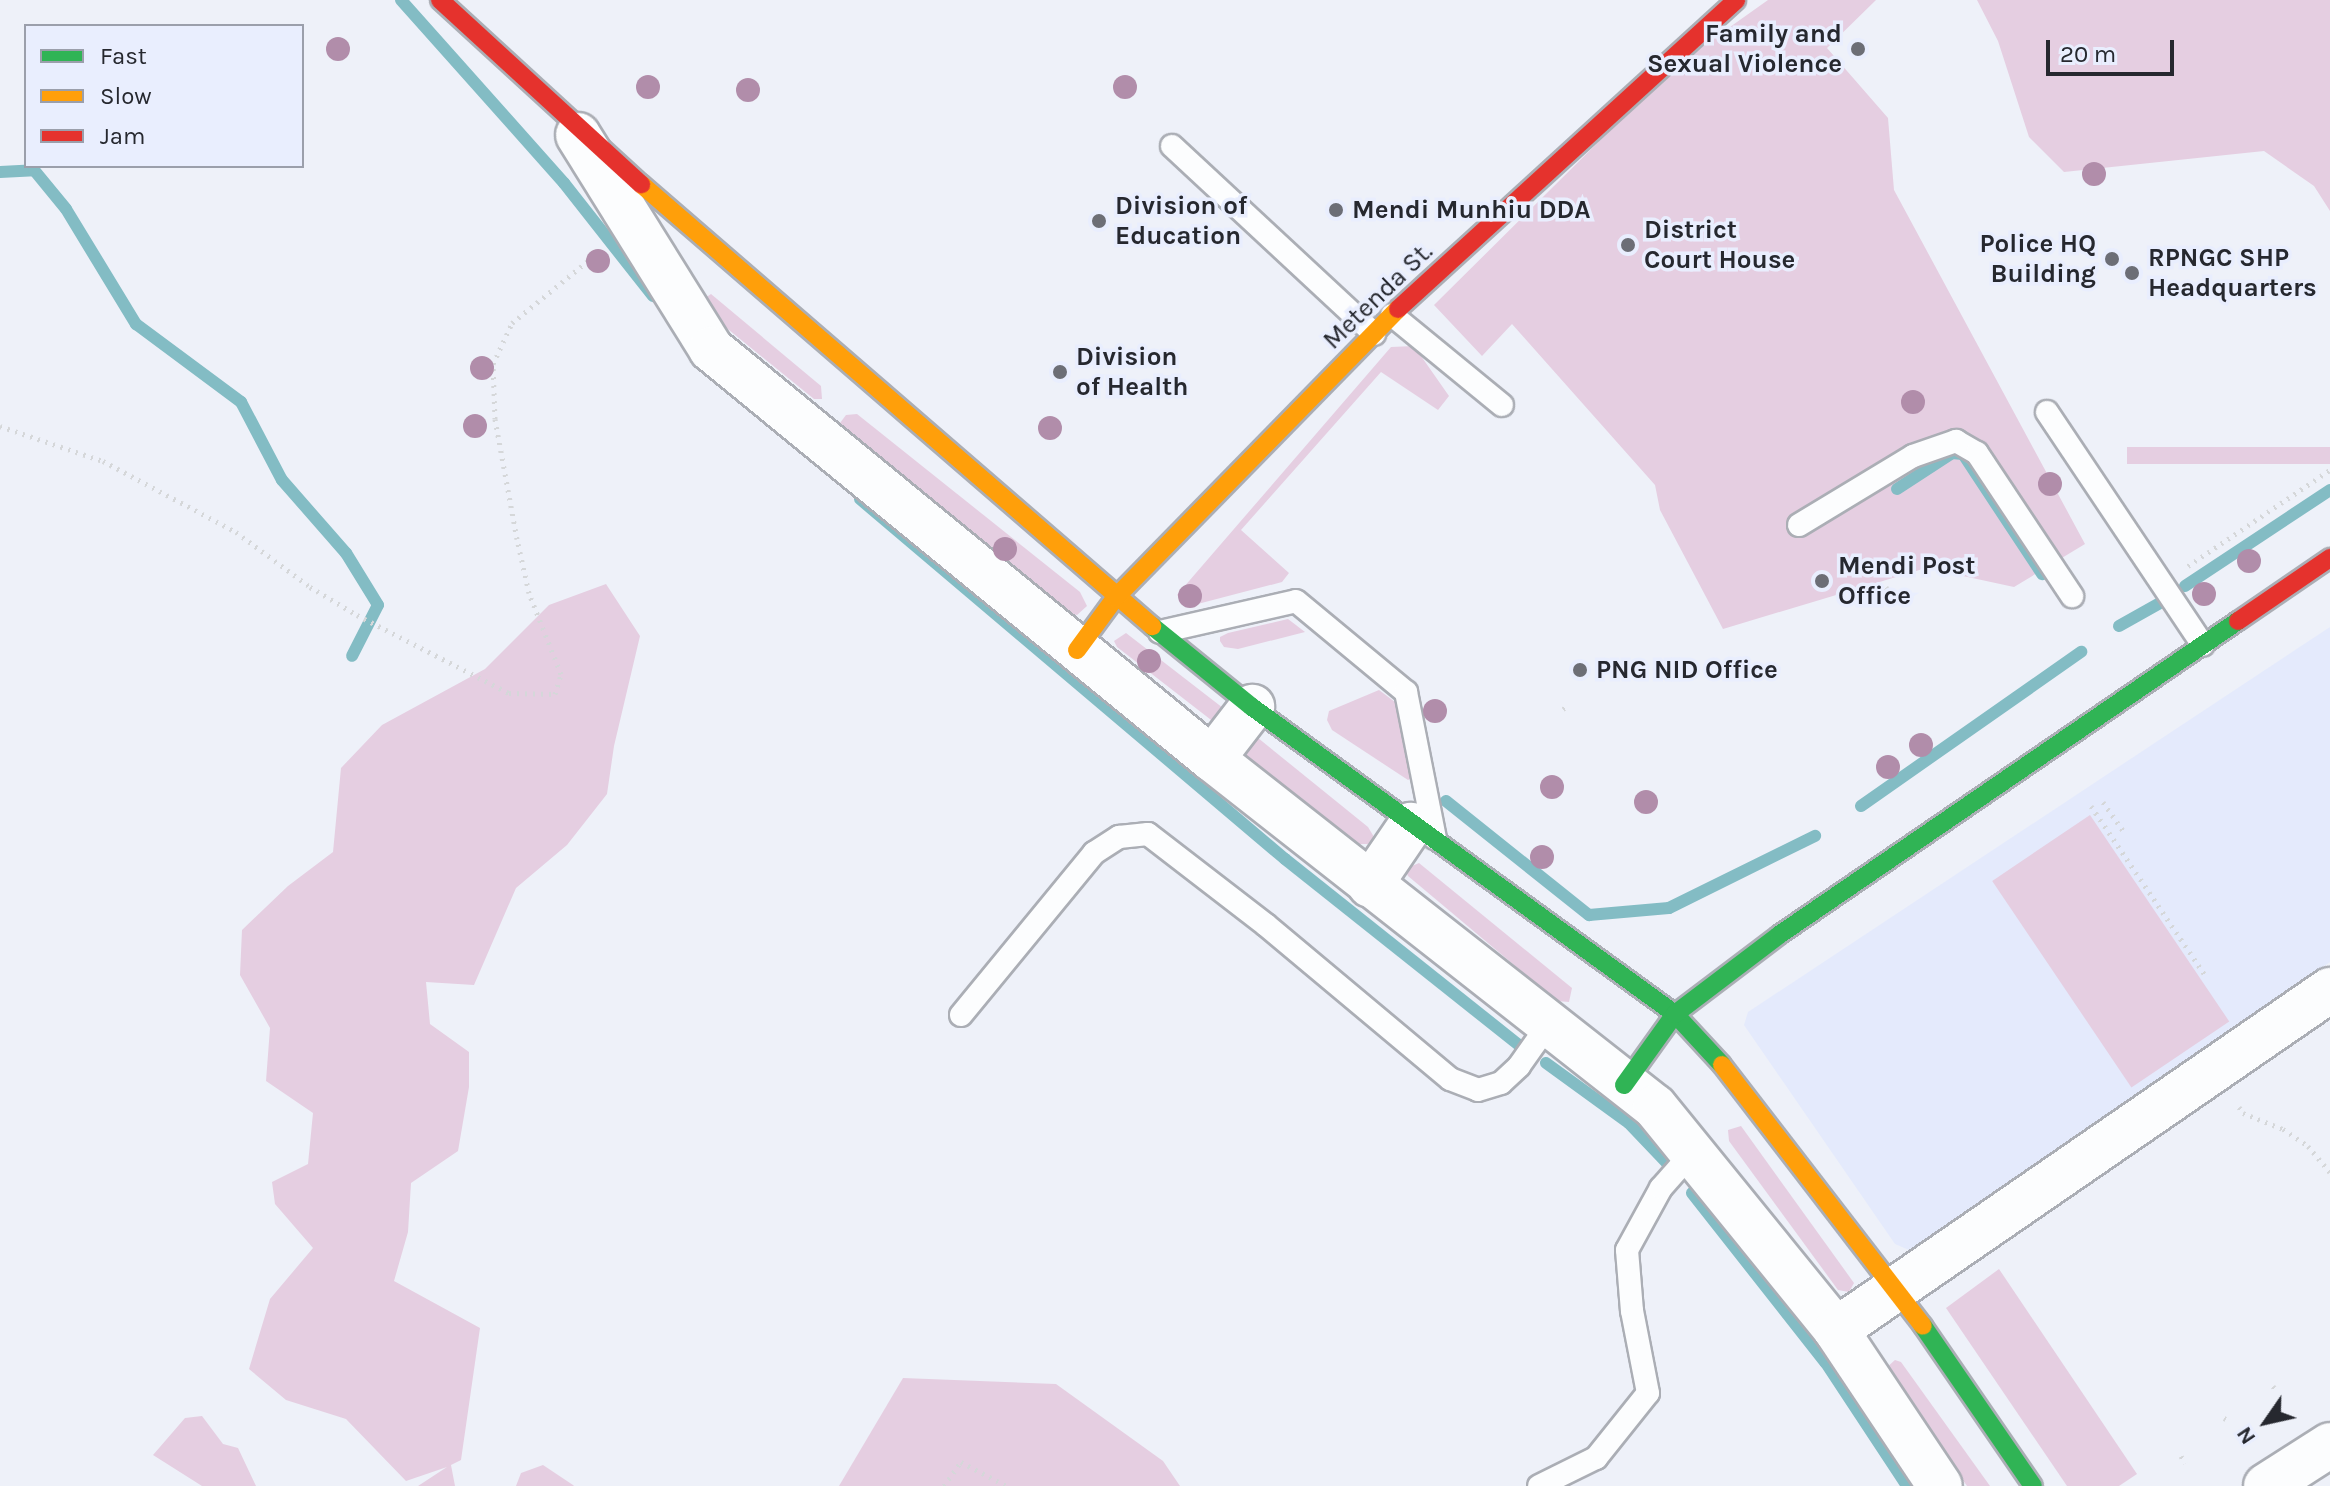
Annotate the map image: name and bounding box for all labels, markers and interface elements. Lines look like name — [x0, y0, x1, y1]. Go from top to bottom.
place label: Family and Sexual Violence — [1647, 18, 1842, 80]
legend — [24, 24, 304, 168]
scale bar — [2050, 24, 2178, 74]
marker: Family and Sexual Violence — [1849, 40, 1867, 58]
text: 20 m — [2060, 40, 2116, 68]
text: Fast — [100, 42, 147, 70]
text: Slow — [100, 82, 152, 110]
text: Jam — [100, 122, 145, 150]
place label: Division of Education — [1115, 190, 1247, 252]
place label: Mendi Munhiu DDA — [1352, 194, 1591, 226]
marker: Mendi Munhiu DDA — [1327, 201, 1345, 219]
marker: Division of Education — [1090, 212, 1108, 230]
place label: District Court House — [1644, 214, 1795, 276]
place label: Police HQ Building — [1979, 228, 2096, 290]
street label: Metenda St. — [1317, 236, 1439, 356]
marker: District Court House — [1619, 236, 1637, 254]
place label: RPNGC SHP Headquarters — [2148, 242, 2317, 304]
marker: Police HQ Building — [2103, 250, 2121, 268]
marker: RPNGC SHP Headquarters — [2123, 264, 2141, 282]
place label: Division of Health — [1076, 341, 1189, 402]
marker: Division of Health — [1051, 363, 1069, 381]
place label: Mendi Post Office — [1838, 550, 1976, 612]
marker: Mendi Post Office — [1813, 572, 1831, 590]
place label: PNG NID Office — [1596, 654, 1778, 686]
marker: PNG NID Office — [1571, 661, 1589, 679]
north arrow — [2226, 1382, 2306, 1462]
text: N — [2231, 1422, 2261, 1449]

